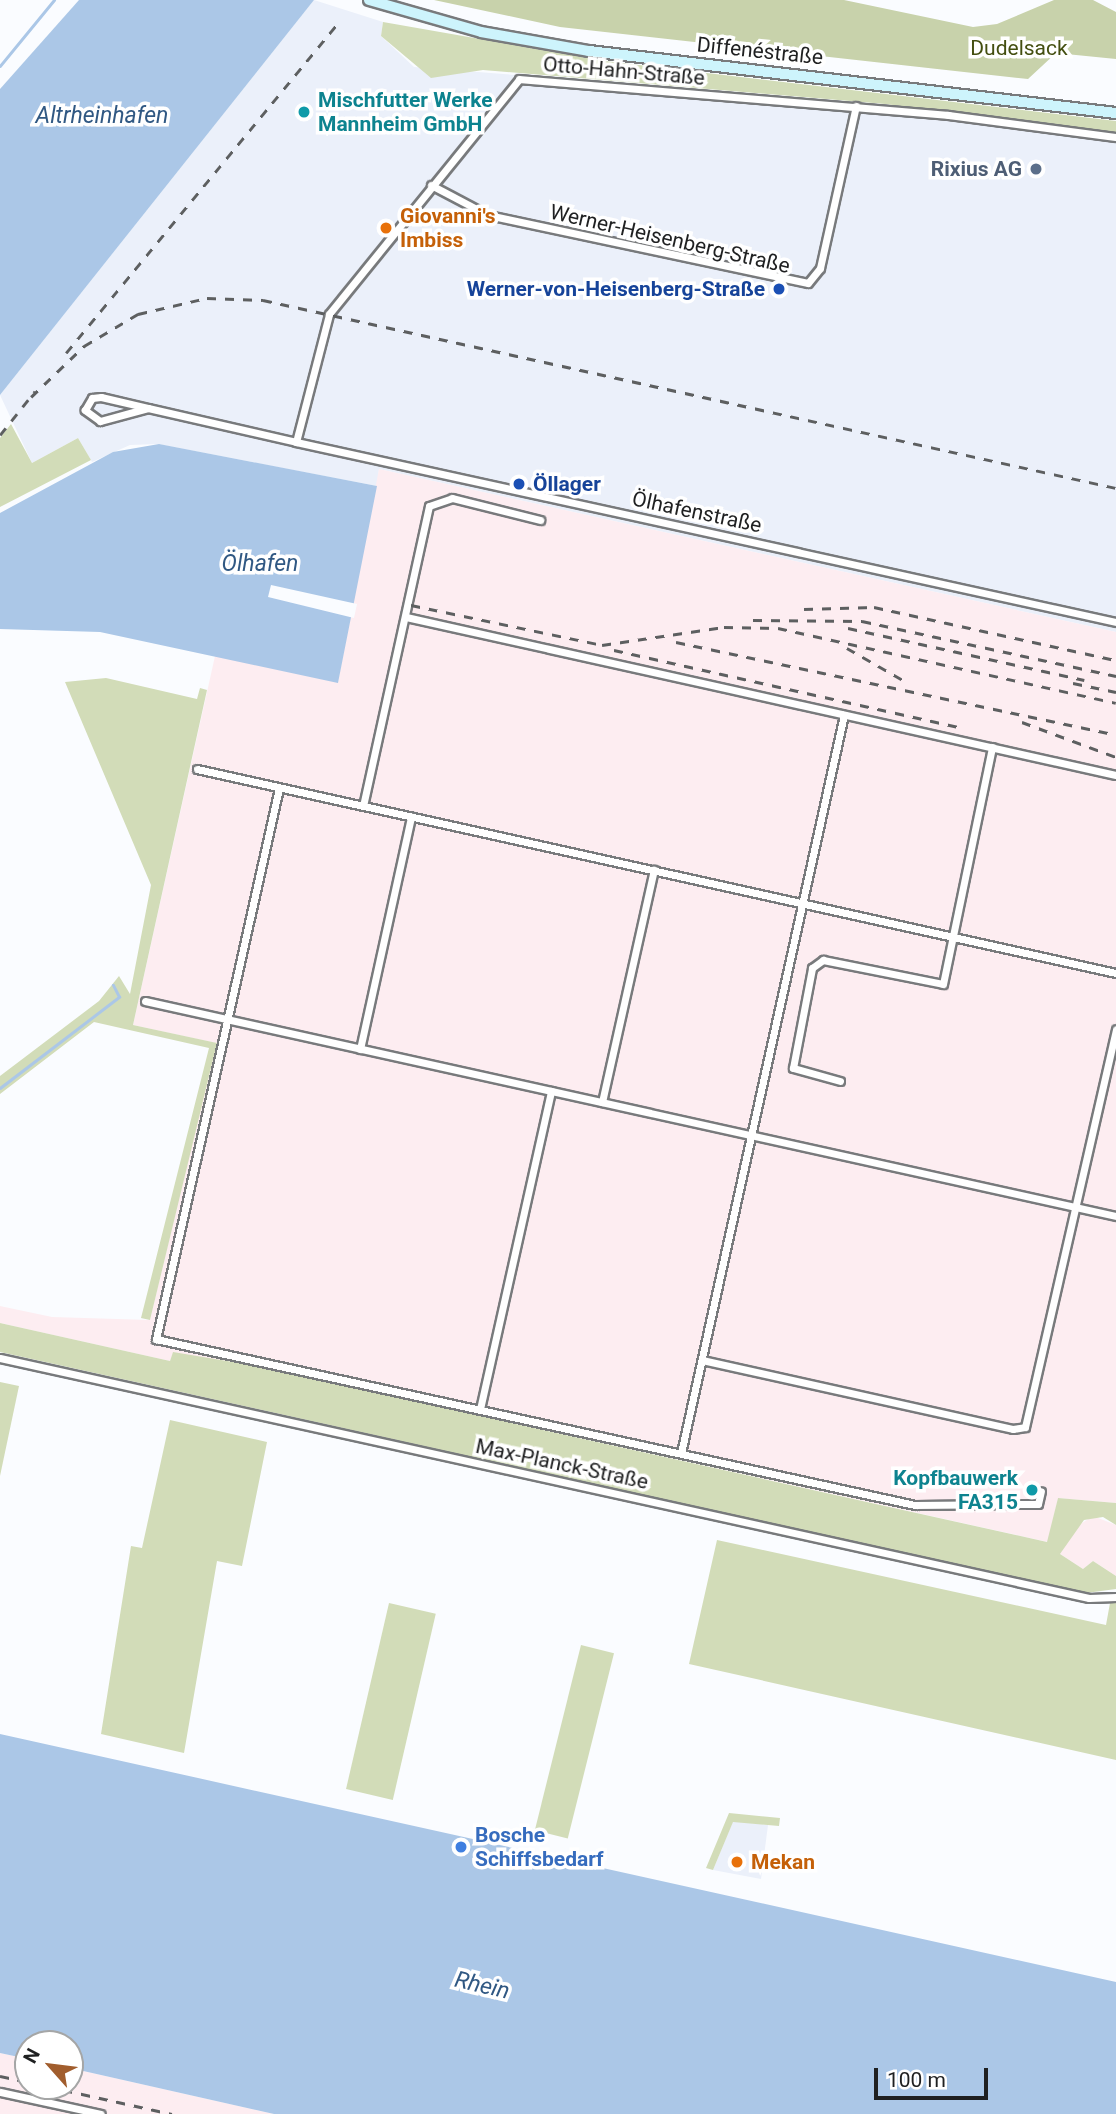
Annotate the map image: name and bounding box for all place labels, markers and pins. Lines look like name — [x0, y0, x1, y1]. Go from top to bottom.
place label: Mischfutter Werke Mannheim GmbH — [318, 87, 493, 137]
marker: Mischfutter Werke Mannheim GmbH — [296, 104, 312, 120]
place label: Rixius AG — [931, 156, 1022, 182]
marker: Rixius AG — [1028, 161, 1044, 177]
place label: Giovanni's Imbiss — [400, 203, 496, 253]
marker: Giovanni's Imbiss — [378, 220, 394, 236]
place label: Werner-von-Heisenberg-Straße — [467, 276, 765, 302]
marker: Werner-von-Heisenberg-Straße — [771, 281, 787, 297]
place label: Öllager — [533, 471, 601, 497]
marker: Öllager — [511, 476, 527, 492]
place label: Kopfbauwerk FA315 — [893, 1465, 1018, 1515]
marker: Kopfbauwerk FA315 — [1024, 1482, 1040, 1498]
place label: Bosche Schiffsbedarf — [475, 1822, 604, 1872]
marker: Bosche Schiffsbedarf — [453, 1839, 469, 1855]
place label: Mekan — [751, 1849, 815, 1875]
marker: Mekan — [729, 1854, 745, 1870]

